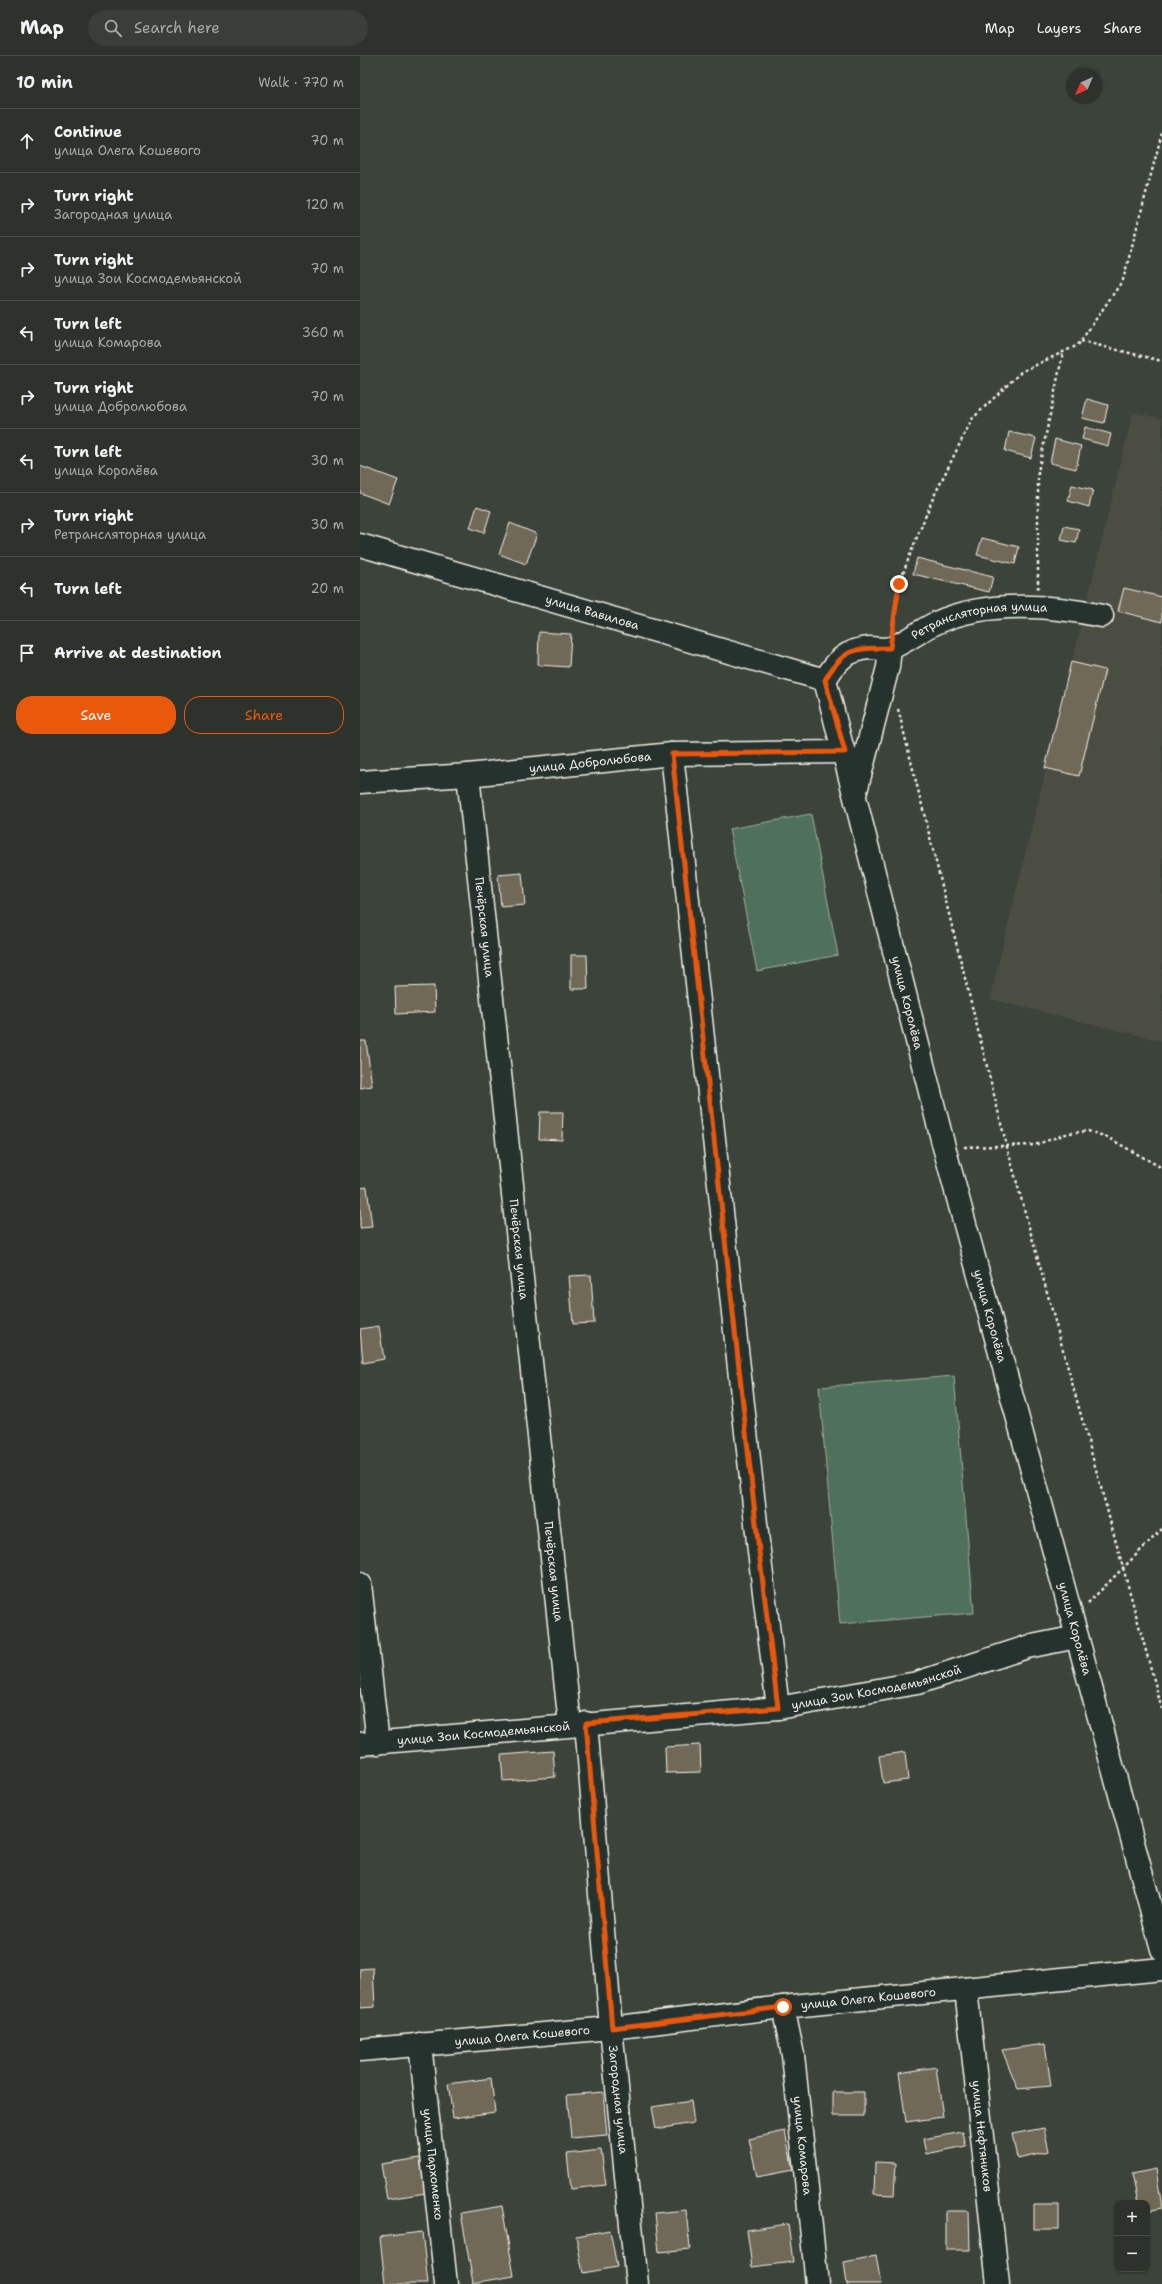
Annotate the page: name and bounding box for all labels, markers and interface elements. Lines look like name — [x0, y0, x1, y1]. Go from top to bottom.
search box — [88, 10, 368, 46]
text: Map — [20, 15, 64, 40]
icon: search — [102, 17, 124, 39]
text: Search here — [134, 18, 220, 38]
text: Map — [985, 19, 1015, 37]
text: Layers — [1037, 19, 1081, 37]
text: Share — [1103, 19, 1142, 37]
north arrow — [1066, 68, 1102, 104]
text: 10 min — [16, 71, 73, 93]
text: Walk · 770 m — [258, 74, 344, 91]
text: Continue — [54, 122, 122, 142]
icon: ahead — [16, 130, 38, 152]
text: 70 m — [310, 132, 344, 149]
text: улица Олега Кошевого — [54, 142, 201, 159]
text: Turn right — [54, 186, 134, 206]
icon: right — [16, 194, 38, 216]
text: 120 m — [306, 196, 344, 213]
text: Загородная улица — [54, 206, 172, 223]
text: Turn right — [54, 250, 134, 270]
icon: right — [16, 258, 38, 280]
text: 70 m — [310, 260, 344, 277]
text: улица Зои Космодемьянской — [54, 270, 242, 287]
text: Turn left — [54, 314, 122, 334]
icon: left — [16, 322, 38, 344]
text: 360 m — [302, 324, 344, 341]
text: улица Комарова — [54, 334, 162, 351]
text: Turn right — [54, 378, 134, 398]
icon: right — [16, 386, 38, 408]
text: 70 m — [310, 388, 344, 405]
text: улица Добролюбова — [54, 398, 187, 415]
text: Turn left — [54, 442, 122, 462]
icon: left — [16, 450, 38, 472]
text: 30 m — [310, 452, 344, 469]
text: улица Королёва — [54, 462, 158, 479]
text: Turn right — [54, 506, 134, 526]
icon: right — [16, 514, 38, 536]
text: 30 m — [310, 516, 344, 533]
text: Ретрансляторная улица — [54, 526, 206, 543]
route end — [890, 575, 908, 593]
icon: left — [16, 578, 38, 600]
text: Turn left — [54, 579, 122, 599]
text: 20 m — [311, 580, 344, 597]
street label: улица Вавилова — [544, 591, 642, 634]
street label: Ретрансляторная улица — [908, 599, 1048, 643]
icon: arrive — [16, 642, 38, 664]
text: Arrive at destination — [54, 643, 222, 663]
button: Save — [16, 696, 176, 734]
button: Share — [184, 696, 344, 734]
street label: улица Добролюбова — [528, 748, 653, 777]
street label: Печёрская улица — [471, 876, 498, 979]
street label: улица Королёва — [888, 954, 927, 1052]
street label: Печёрская улица — [506, 1198, 532, 1301]
street label: улица Королёва — [970, 1268, 1010, 1365]
street label: Печёрская улица — [540, 1520, 567, 1623]
street label: улица Королёва — [1055, 1580, 1095, 1678]
street label: улица Зои Космодемьянской — [790, 1661, 963, 1713]
street label: улица Зои Космодемьянской — [396, 1718, 571, 1749]
street label: улица Олега Кошевого — [800, 1984, 937, 2013]
route start — [774, 1998, 792, 2016]
street label: улица Олега Кошевого — [454, 2022, 591, 2050]
street label: Загородная улица — [605, 2044, 632, 2155]
street label: улица Нефтяников — [968, 2080, 996, 2193]
street label: улица Комарова — [789, 2095, 816, 2196]
street label: улица Пархоменко — [419, 2108, 447, 2221]
map controls — [1114, 2200, 1150, 2272]
button: + — [1114, 2200, 1150, 2236]
button: − — [1114, 2236, 1150, 2272]

